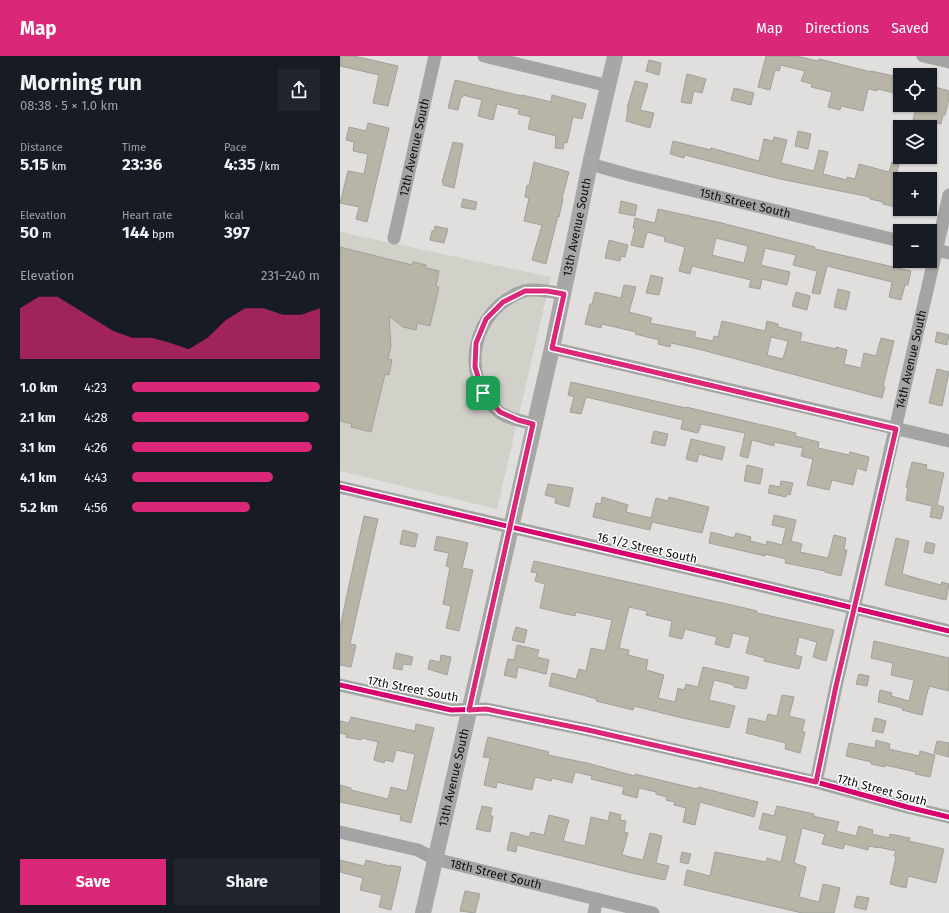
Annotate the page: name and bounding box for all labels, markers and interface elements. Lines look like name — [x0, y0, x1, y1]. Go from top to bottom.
text: Map — [20, 17, 57, 40]
text: Map — [756, 20, 783, 37]
text: Directions — [805, 20, 869, 37]
text: Saved — [891, 20, 929, 37]
map controls — [893, 68, 937, 268]
button: locate — [893, 68, 937, 112]
text: Morning run — [20, 69, 142, 96]
button: share — [278, 69, 320, 111]
street label: 12th Avenue South — [397, 97, 432, 198]
text: 08:38 · 5 × 1.0 km — [20, 98, 118, 113]
button: layers — [893, 120, 937, 164]
text: Distance — [20, 141, 63, 154]
text: Time — [122, 141, 146, 154]
text: Pace — [224, 141, 247, 154]
text: 5.15 — [20, 154, 49, 175]
text: 23:36 — [122, 154, 162, 175]
text: 4:35 — [224, 154, 256, 175]
text: km — [49, 160, 66, 173]
text: /km — [256, 160, 280, 173]
button: + — [893, 172, 937, 216]
street label: 13th Avenue South — [560, 176, 594, 278]
street label: 15th Street South — [698, 185, 792, 221]
text: Elevation — [20, 209, 66, 222]
text: Heart rate — [122, 209, 172, 222]
text: kcal — [224, 209, 244, 222]
text: 50 — [20, 222, 39, 243]
text: 144 — [122, 222, 149, 243]
text: 397 — [224, 222, 250, 243]
button: − — [893, 224, 937, 268]
text: m — [39, 228, 51, 241]
text: bpm — [149, 228, 175, 241]
text: Elevation — [20, 268, 74, 283]
text: 231–240 m — [261, 268, 320, 283]
street label: 14th Avenue South — [893, 309, 929, 410]
pin — [466, 376, 500, 410]
text: 1.0 km — [20, 380, 58, 395]
text: 4:23 — [84, 380, 107, 395]
icon: arrive — [472, 382, 494, 404]
text: 2.1 km — [20, 410, 56, 425]
text: 4:28 — [84, 410, 108, 425]
text: 3.1 km — [20, 440, 56, 455]
text: 4:26 — [84, 440, 107, 455]
text: 4.1 km — [20, 470, 56, 485]
text: 4:43 — [84, 470, 107, 485]
text: 5.2 km — [20, 500, 58, 515]
text: 4:56 — [84, 500, 108, 515]
street label: 16 1/2 Street South — [595, 530, 699, 566]
street label: 17th Street South — [366, 673, 460, 705]
street label: 13th Avenue South — [436, 727, 472, 828]
street label: 17th Street South — [835, 771, 929, 809]
street label: 18th Street South — [449, 856, 543, 892]
button: Save — [20, 859, 166, 905]
button: Share — [174, 859, 320, 905]

